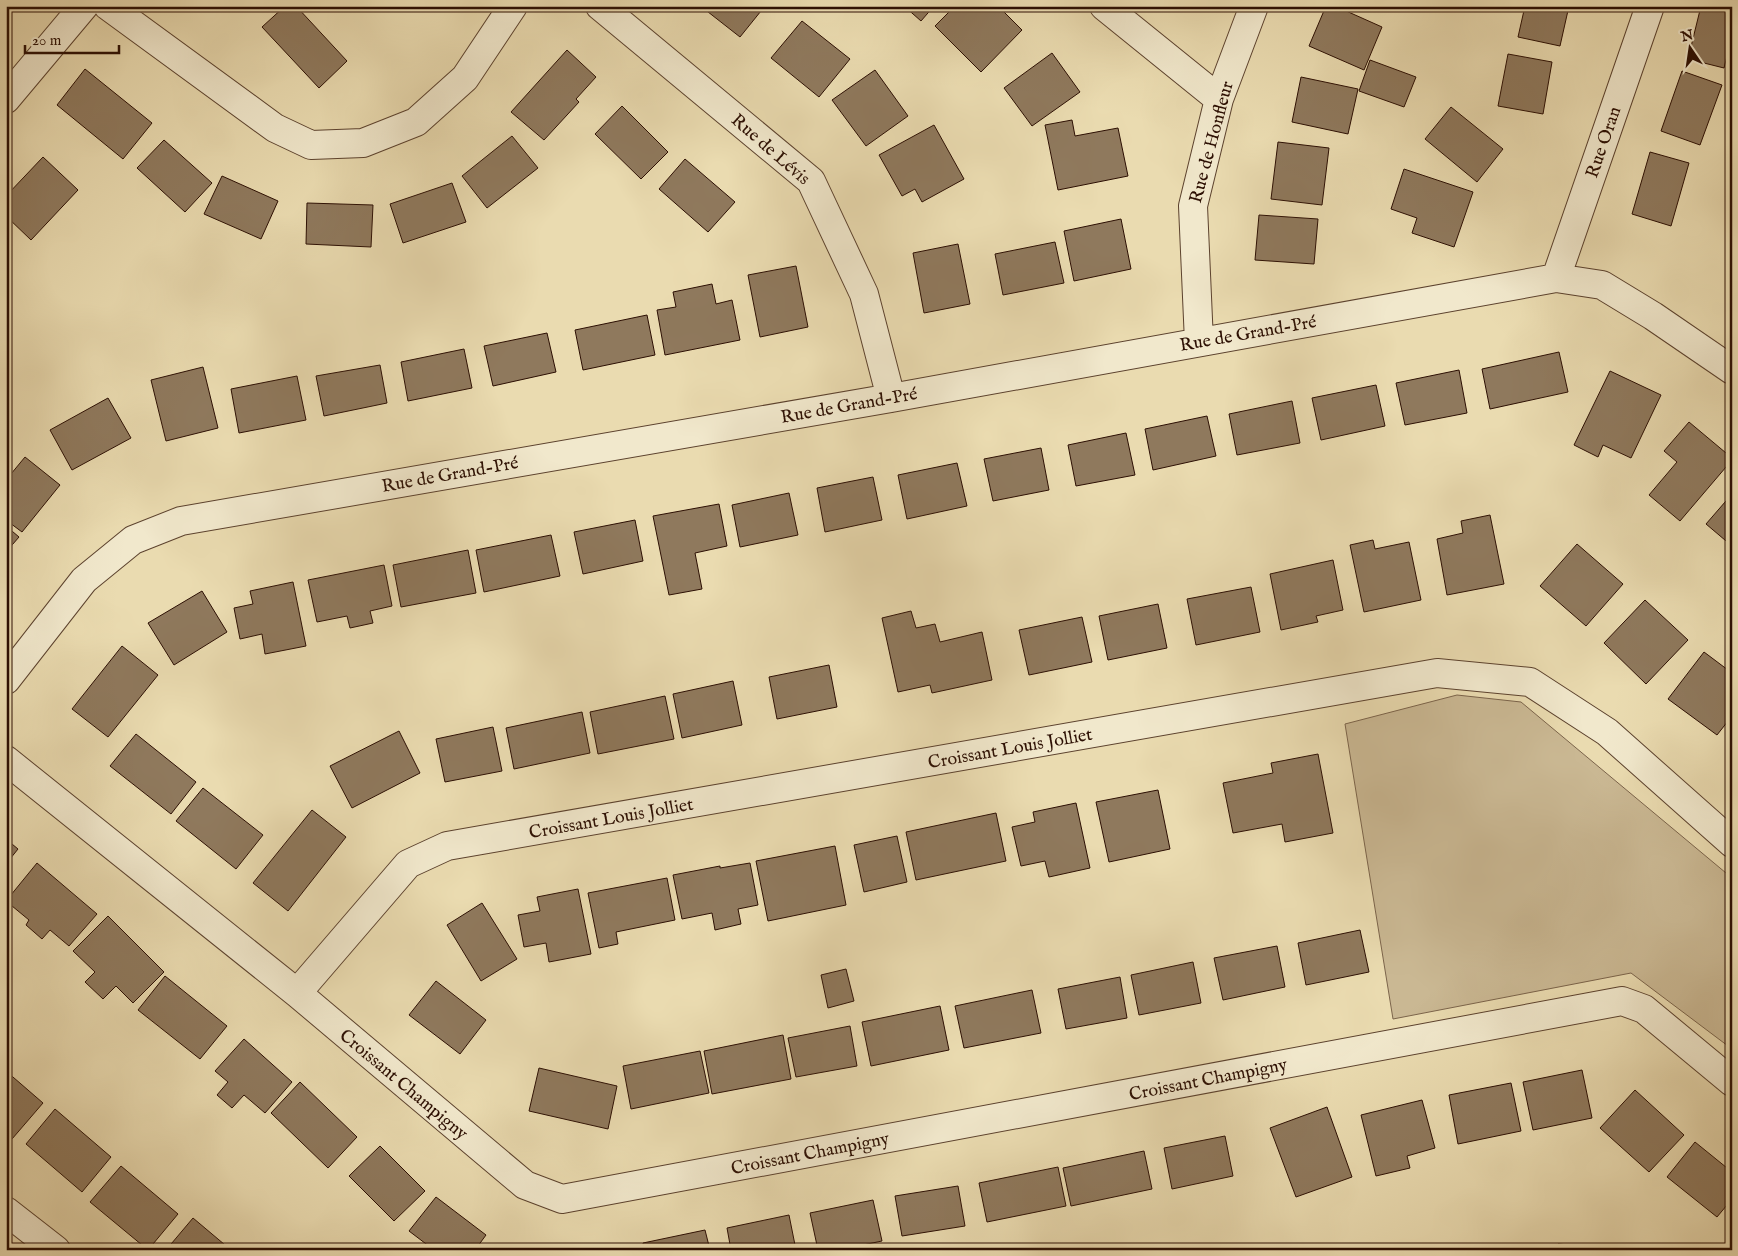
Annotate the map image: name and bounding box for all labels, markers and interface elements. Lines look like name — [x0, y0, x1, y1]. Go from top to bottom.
scale bar — [25, 22, 119, 54]
north arrow — [1666, 22, 1716, 72]
text: N — [1678, 26, 1695, 47]
text: 20 m — [32, 31, 62, 50]
street label: Rue de Honfleur — [1185, 79, 1240, 206]
street label: Rue Oran — [1581, 103, 1627, 181]
street label: Rue de Lévis — [726, 110, 814, 191]
street label: Rue de Grand-Pré — [1178, 311, 1318, 358]
street label: Rue de Grand-Pré — [779, 383, 919, 430]
street label: Rue de Grand-Pré — [380, 452, 520, 499]
street label: Croissant Louis Jolliet — [926, 724, 1094, 775]
street label: Croissant Louis Jolliet — [527, 794, 695, 845]
street label: Croissant Champigny — [334, 1025, 472, 1146]
street label: Croissant Champigny — [1127, 1054, 1289, 1107]
street label: Croissant Champigny — [729, 1128, 891, 1181]

